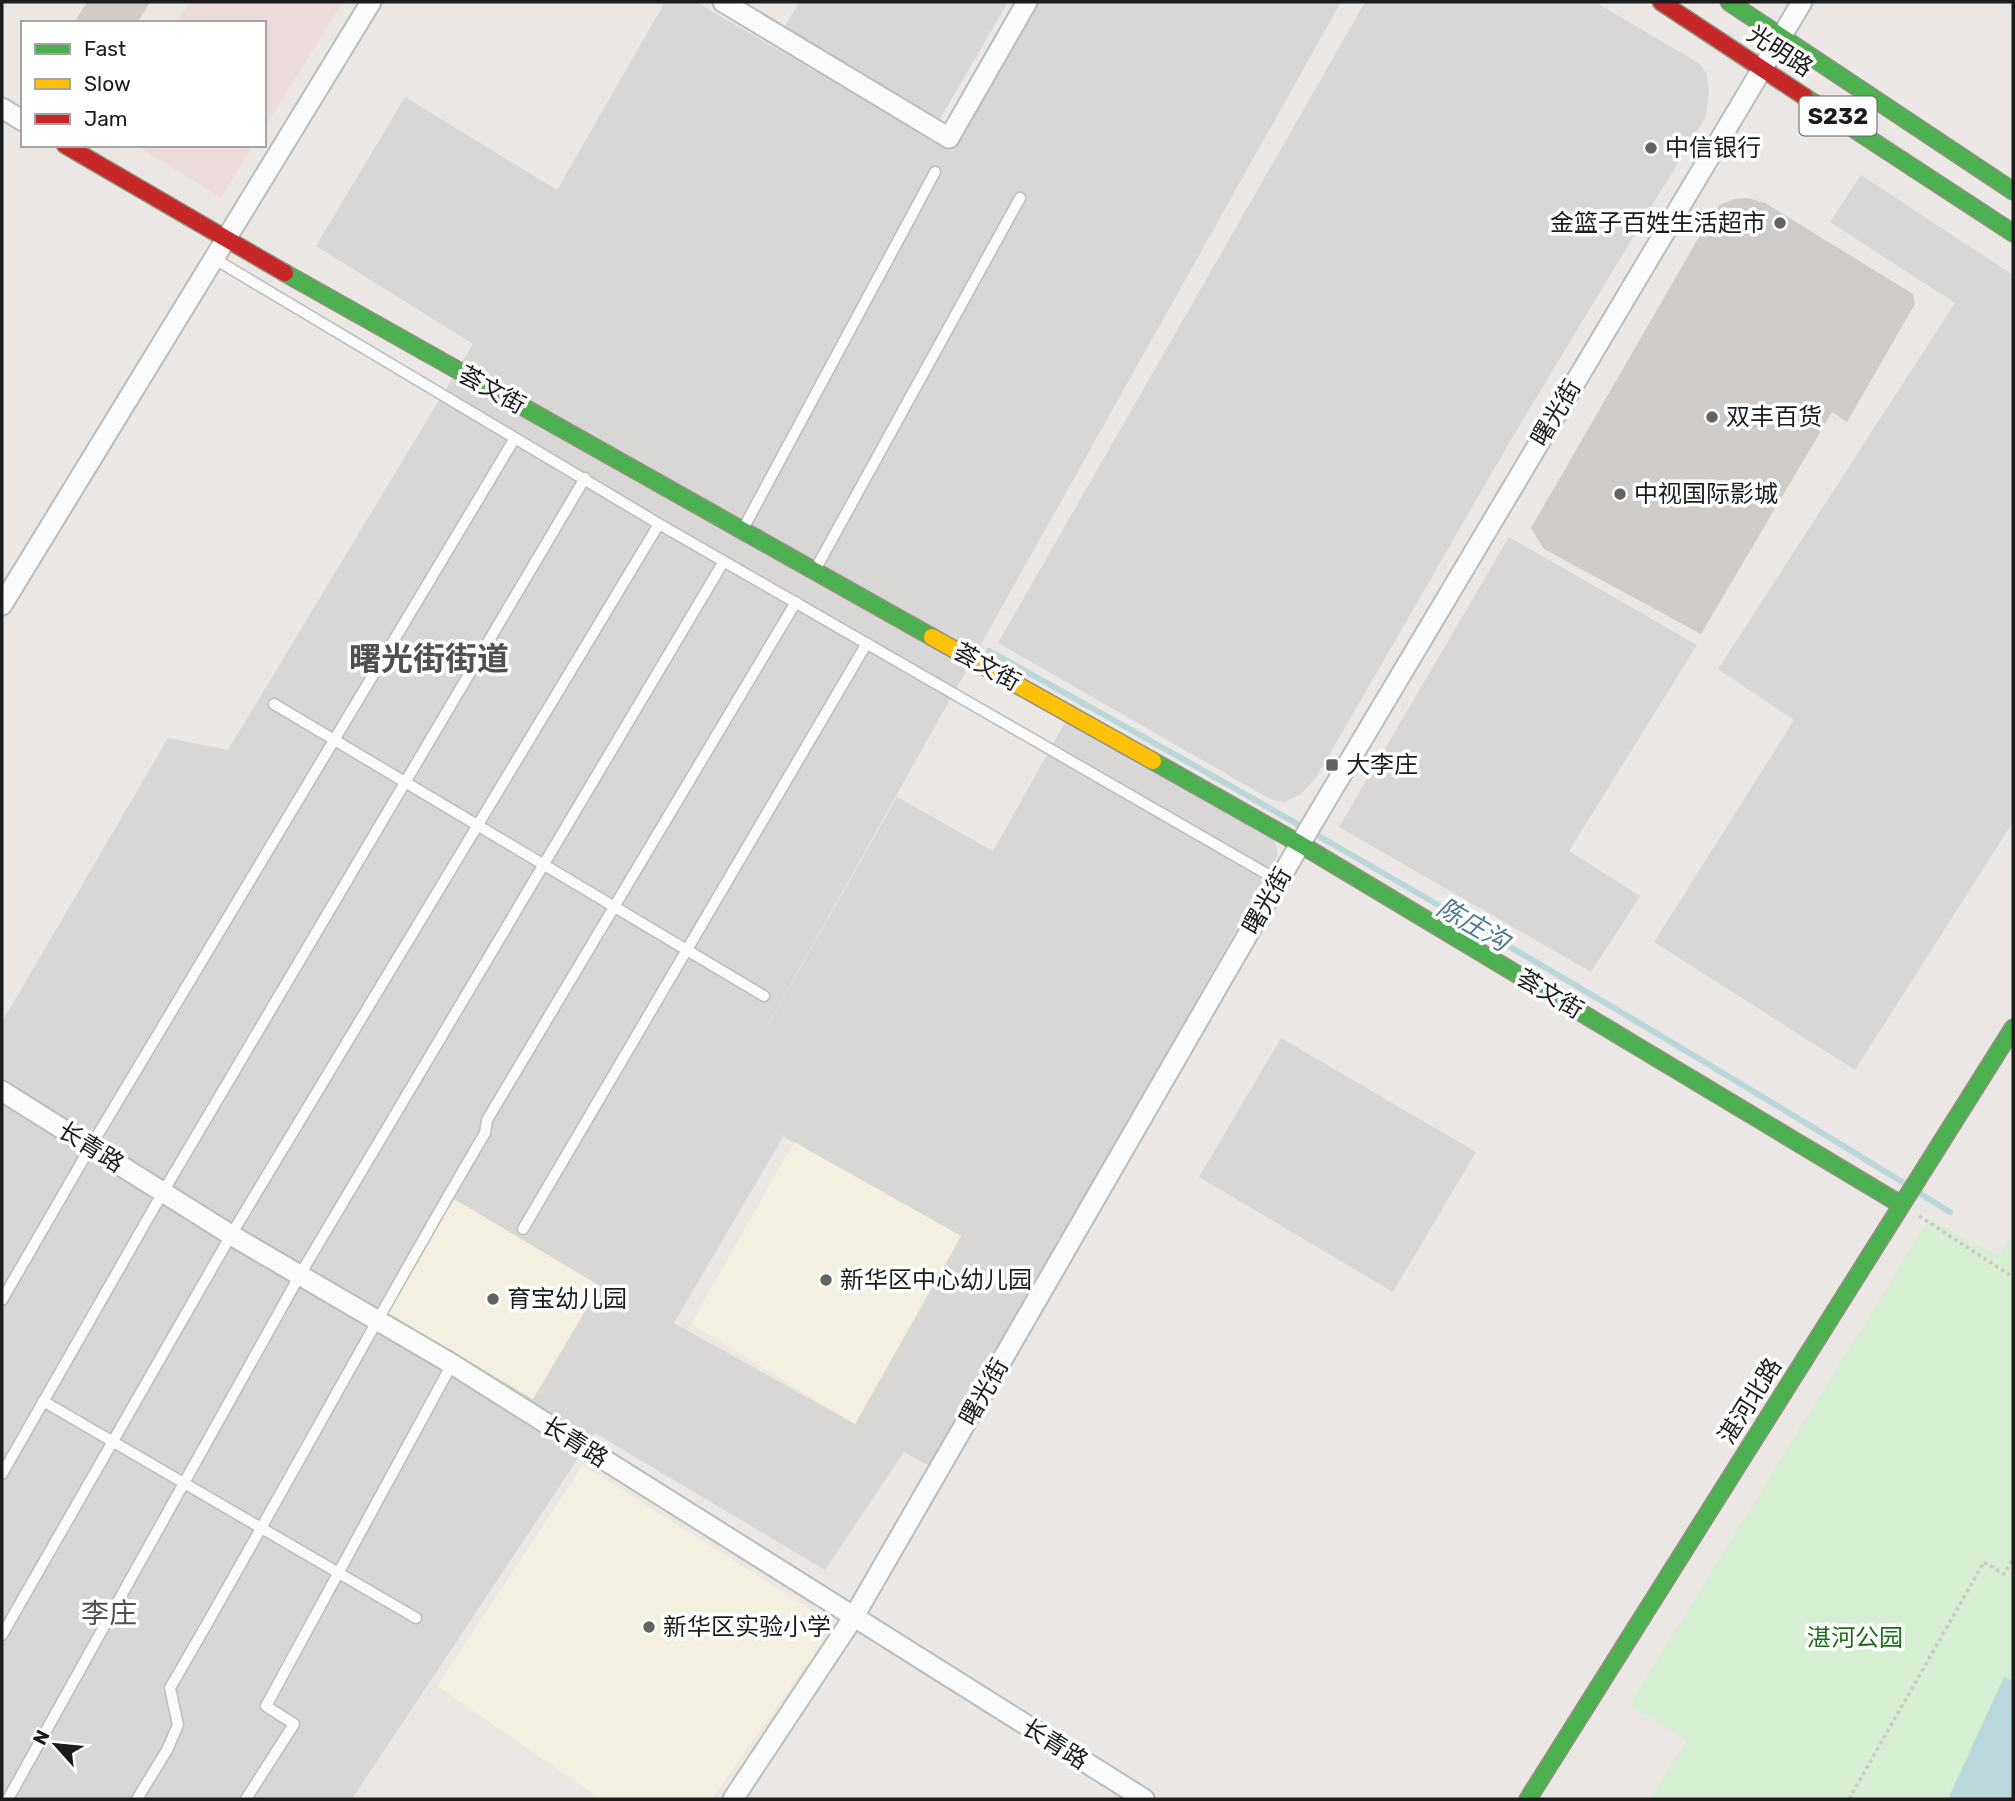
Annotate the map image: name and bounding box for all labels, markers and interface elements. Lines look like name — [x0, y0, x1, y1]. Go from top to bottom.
street label: 光明路 — [1742, 20, 1818, 82]
legend — [21, 21, 266, 147]
text: Fast — [84, 36, 126, 61]
text: Slow — [84, 71, 131, 96]
road number: S232 — [1800, 97, 1876, 136]
text: Jam — [84, 106, 128, 131]
place label: 中信银行 — [1665, 134, 1761, 162]
marker: 中信银行 — [1643, 140, 1659, 156]
place label: 金篮子百姓生活超市 — [1550, 209, 1766, 237]
marker: 金篮子百姓生活超市 — [1772, 215, 1788, 231]
street label: 荟文街 — [454, 360, 530, 420]
street label: 曙光街 — [1525, 375, 1587, 451]
place label: 双丰百货 — [1726, 403, 1822, 431]
marker: 双丰百货 — [1704, 409, 1720, 425]
place label: 中视国际影城 — [1634, 480, 1778, 508]
marker: 中视国际影城 — [1612, 486, 1628, 502]
street label: 荟文街 — [949, 637, 1025, 697]
district label: 曙光街街道 — [349, 640, 509, 678]
place label: 大李庄 — [1346, 751, 1418, 779]
marker: 大李庄 — [1324, 757, 1340, 773]
street label: 曙光街 — [1237, 863, 1297, 939]
water label: 陈庄沟 — [1431, 892, 1517, 959]
street label: 荟文街 — [1512, 963, 1588, 1025]
street label: 长青路 — [53, 1116, 129, 1178]
place label: 新华区中心幼儿园 — [840, 1266, 1032, 1294]
marker: 新华区中心幼儿园 — [818, 1272, 834, 1288]
place label: 育宝幼儿园 — [507, 1285, 627, 1313]
marker: 育宝幼儿园 — [485, 1291, 501, 1307]
street label: 湛河北路 — [1713, 1353, 1787, 1449]
street label: 曙光街 — [954, 1354, 1014, 1430]
street label: 长青路 — [537, 1411, 613, 1473]
district label: 李庄 — [81, 1597, 137, 1630]
place label: 新华区实验小学 — [663, 1613, 831, 1641]
marker: 新华区实验小学 — [641, 1619, 657, 1635]
park label: 湛河公园 — [1807, 1624, 1903, 1652]
north arrow — [21, 1710, 91, 1780]
street label: 长青路 — [1017, 1713, 1093, 1775]
text: N — [28, 1726, 55, 1749]

